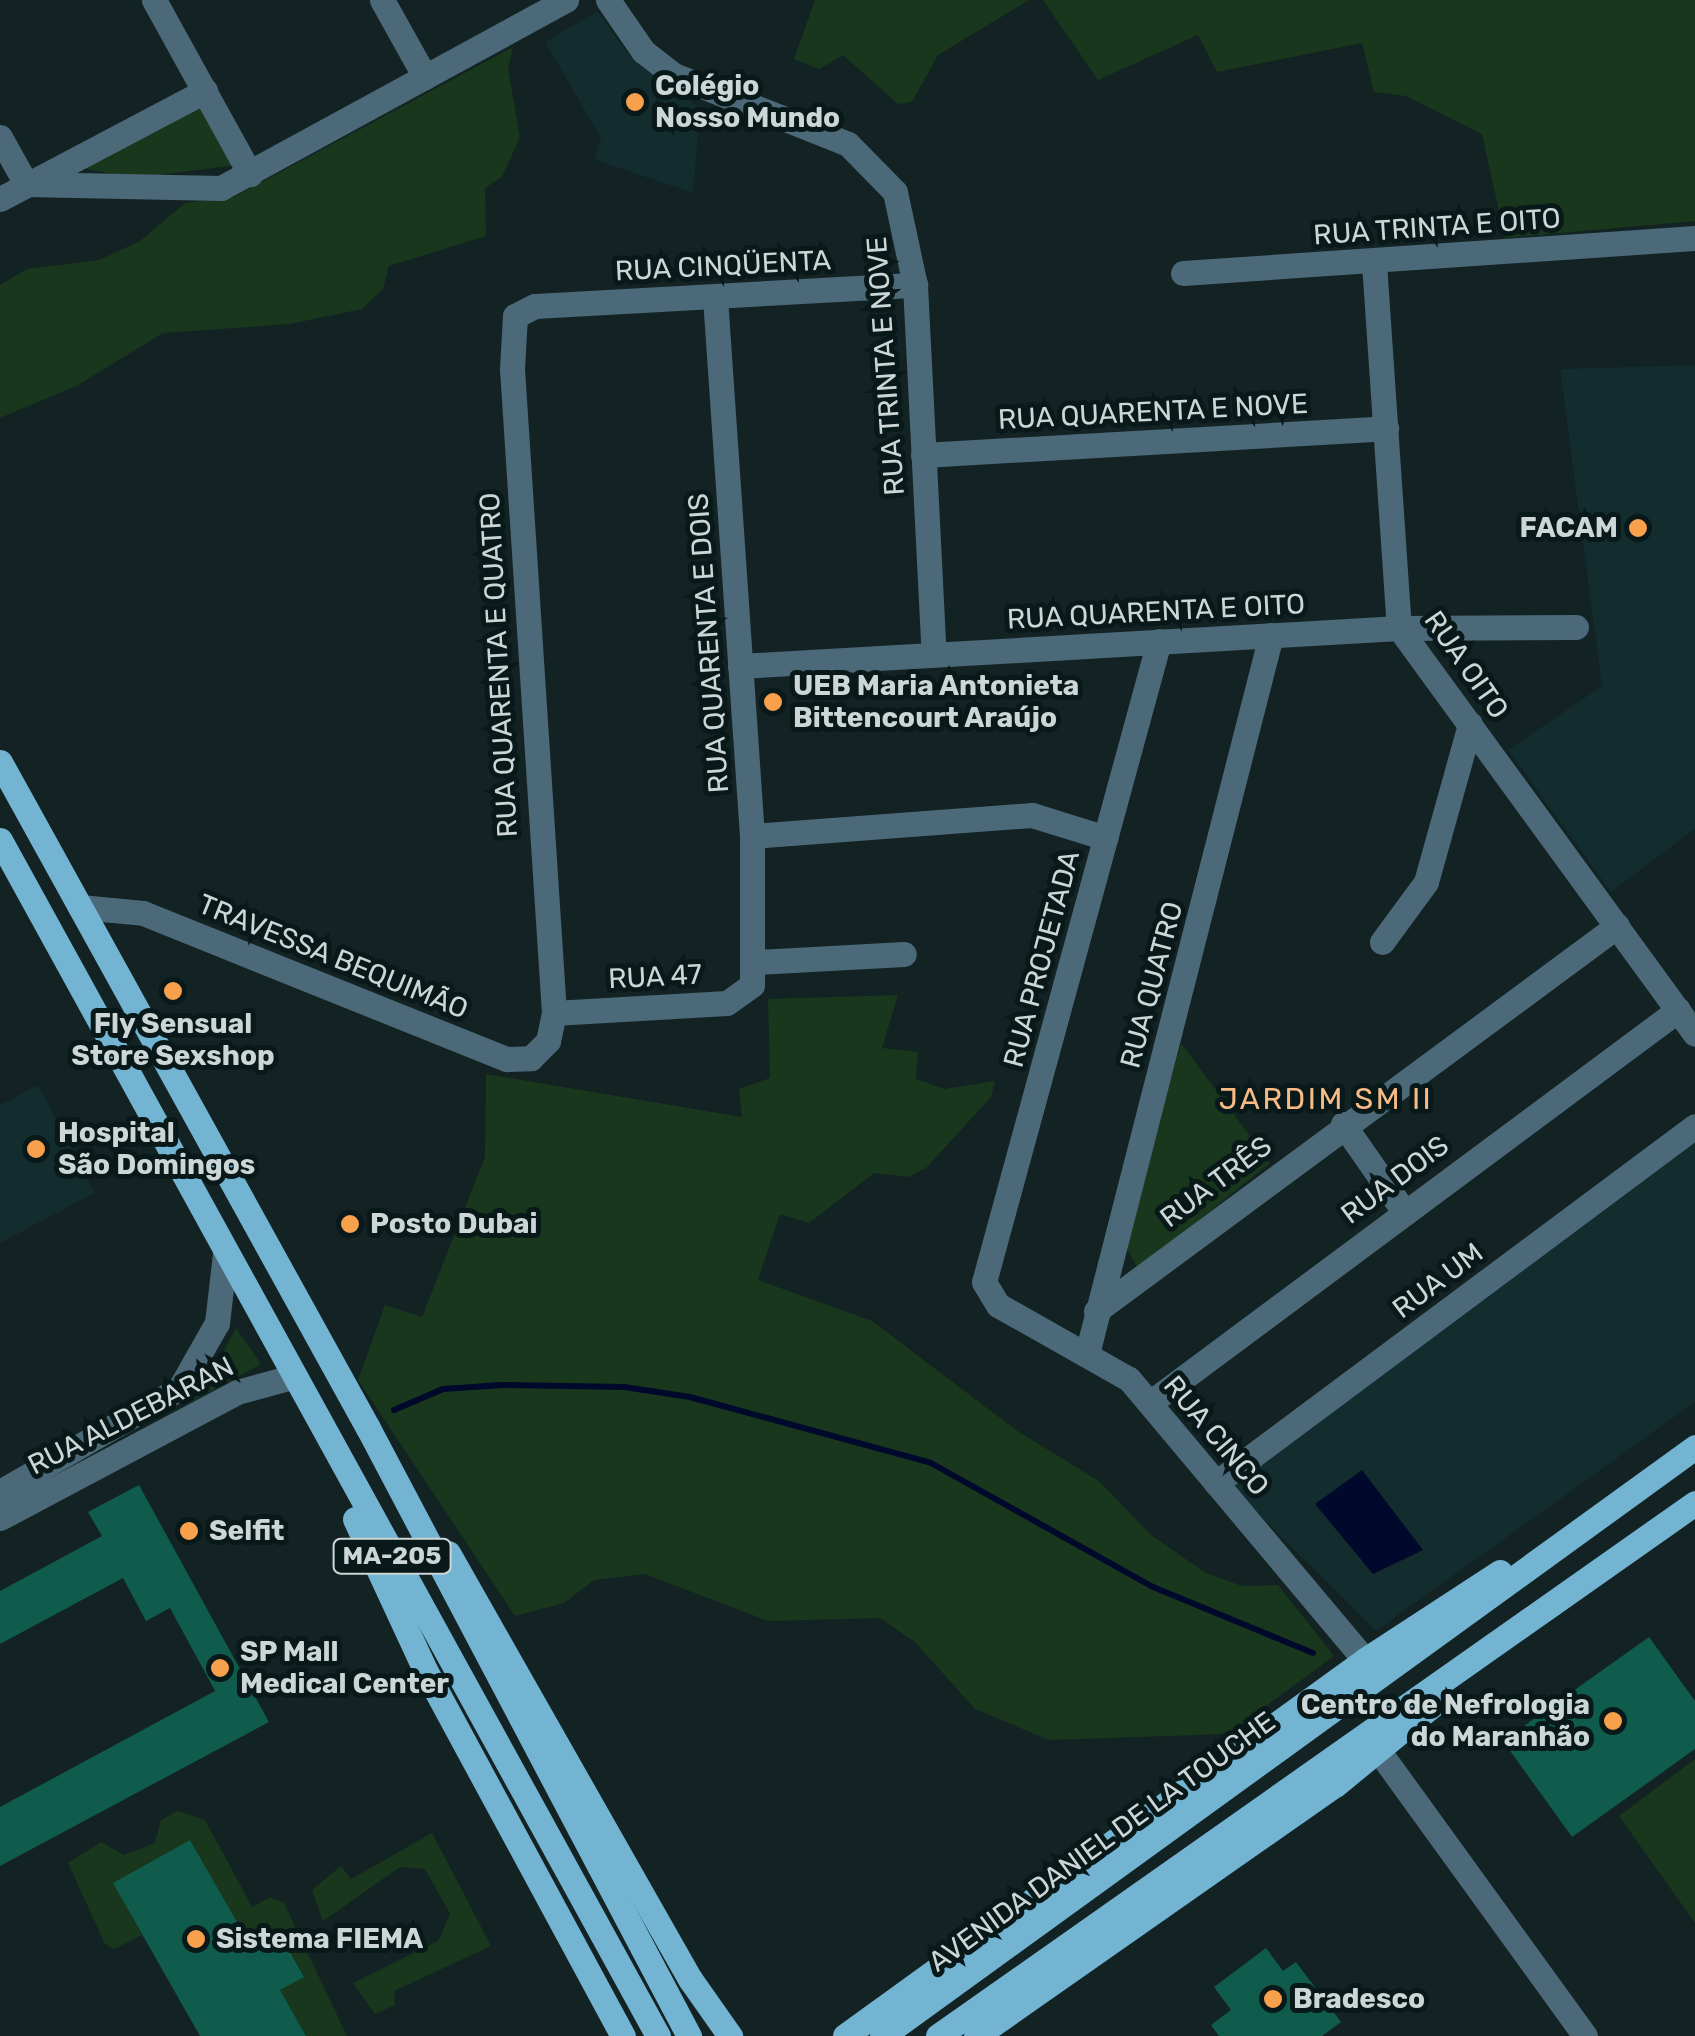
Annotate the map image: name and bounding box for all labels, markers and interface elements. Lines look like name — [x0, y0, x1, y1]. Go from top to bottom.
place label: Colégio Nosso Mundo — [655, 69, 840, 135]
marker: Colégio Nosso Mundo — [624, 91, 646, 113]
street label: RUA TRINTA E OITO — [1311, 202, 1563, 252]
street label: RUA TRINTA E NOVE — [860, 234, 912, 498]
street label: RUA CINQÜENTA — [614, 244, 832, 288]
street label: RUA QUARENTA E NOVE — [996, 387, 1310, 437]
street label: RUA QUARENTA E QUATRO — [473, 491, 525, 839]
street label: RUA QUARENTA E DOIS — [682, 491, 736, 795]
place label: FACAM — [1520, 511, 1618, 545]
marker: FACAM — [1627, 517, 1649, 539]
street label: RUA QUARENTA E OITO — [1005, 587, 1307, 637]
street label: RUA OITO — [1417, 604, 1515, 726]
place label: UEB Maria Antonieta Bittencourt Araújo — [793, 669, 1080, 735]
marker: UEB Maria Antonieta Bittencourt Araújo — [762, 691, 784, 713]
street label: RUA PROJETADA — [997, 847, 1087, 1071]
street label: TRAVESSA BEQUIMÃO — [193, 887, 473, 1027]
street label: RUA QUATRO — [1114, 898, 1190, 1072]
street label: RUA 47 — [607, 958, 703, 996]
marker: Fly Sensual Store Sexshop — [162, 980, 184, 1002]
place label: Fly Sensual Store Sexshop — [71, 1007, 275, 1073]
district label: JARDIM SM II — [1219, 1081, 1433, 1117]
place label: Hospital São Domingos — [58, 1116, 255, 1182]
street label: RUA TRÊS — [1153, 1129, 1279, 1235]
street label: RUA DOIS — [1334, 1129, 1456, 1231]
marker: Hospital São Domingos — [23, 1136, 49, 1162]
place label: Posto Dubai — [370, 1207, 538, 1241]
marker: Posto Dubai — [339, 1213, 361, 1235]
street label: RUA UM — [1386, 1236, 1490, 1326]
street label: RUA ALDEBARAN — [22, 1349, 240, 1483]
street label: RUA CINCO — [1156, 1369, 1276, 1503]
place label: Selfit — [209, 1514, 284, 1548]
marker: Selfit — [178, 1520, 200, 1542]
road number: MA-205 — [332, 1536, 452, 1576]
place label: SP Mall Medical Center — [240, 1635, 449, 1701]
marker: SP Mall Medical Center — [209, 1657, 231, 1679]
place label: Centro de Nefrologia do Maranhão — [1301, 1688, 1590, 1754]
street label: AVENIDA DANIEL DE LA TOUCHE — [921, 1704, 1283, 1980]
marker: Centro de Nefrologia do Maranhão — [1600, 1708, 1626, 1734]
place label: Sistema FIEMA — [216, 1922, 423, 1956]
marker: Sistema FIEMA — [185, 1928, 207, 1950]
place label: Bradesco — [1293, 1982, 1425, 2016]
marker: Bradesco — [1262, 1988, 1284, 2010]

